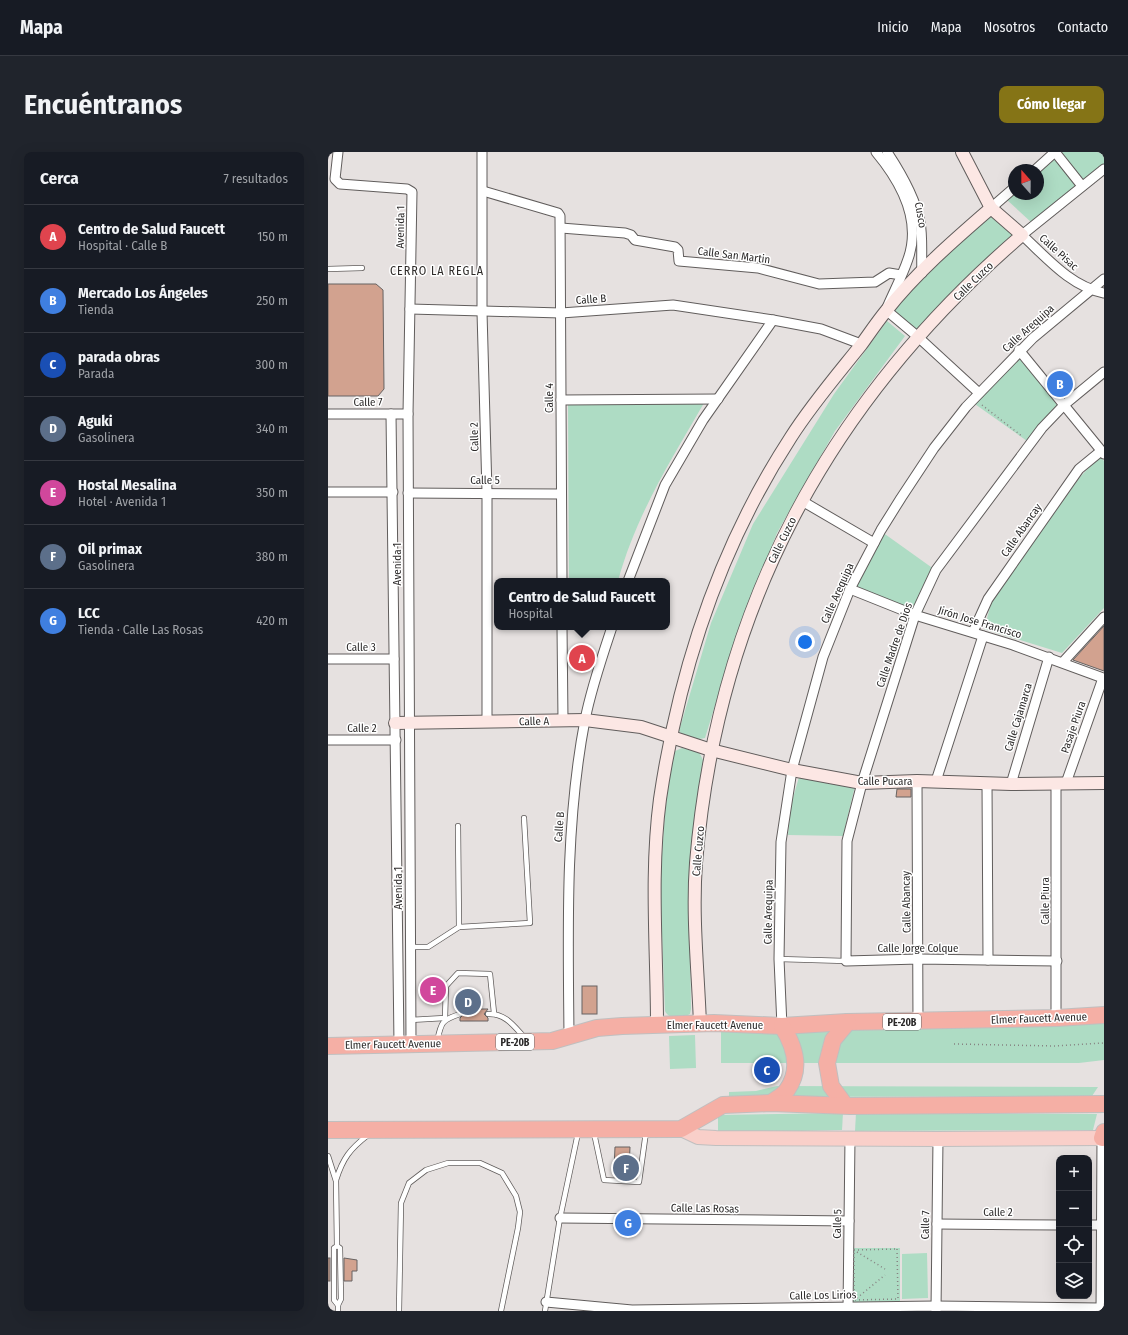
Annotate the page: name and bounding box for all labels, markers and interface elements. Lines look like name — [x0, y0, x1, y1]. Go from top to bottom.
text: Mapa — [20, 16, 63, 39]
text: Inicio — [877, 19, 909, 36]
text: Mapa — [931, 19, 962, 36]
text: Nosotros — [984, 19, 1035, 36]
text: Contacto — [1057, 19, 1108, 36]
button: Cómo llegar — [999, 86, 1104, 123]
text: Encuéntranos — [24, 88, 182, 121]
north arrow — [1008, 164, 1044, 200]
text: Cerca — [40, 168, 79, 189]
text: 7 resultados — [223, 171, 288, 186]
street label: Cusco — [912, 201, 929, 229]
street label: Avenida 1 — [394, 205, 407, 249]
text: Centro de Salud Faucett — [78, 220, 225, 238]
text: A — [49, 229, 57, 244]
text: 150 m — [257, 229, 288, 244]
street label: Calle Pisac — [1037, 232, 1081, 273]
text: Hospital · Calle B — [78, 238, 167, 253]
street label: Calle San Martin — [697, 245, 771, 266]
street label: Calle Cuzco — [951, 259, 996, 303]
district label: CERRO LA REGLA — [390, 264, 484, 278]
text: Mercado Los Ángeles — [78, 284, 208, 302]
street label: Calle B — [575, 292, 607, 307]
text: B — [49, 293, 57, 308]
text: 250 m — [256, 293, 288, 308]
text: Tienda — [78, 302, 114, 317]
street label: Calle Arequipa — [1000, 302, 1057, 355]
text: parada obras — [78, 348, 160, 366]
text: C — [50, 357, 56, 372]
text: 300 m — [256, 357, 288, 372]
text: Parada — [78, 366, 114, 381]
pin: B — [1047, 369, 1073, 399]
street label: Calle 4 — [543, 382, 556, 413]
street label: Calle 7 — [354, 396, 383, 409]
text: Aguki — [78, 412, 113, 430]
text: D — [49, 421, 57, 436]
text: 340 m — [256, 421, 288, 436]
street label: Calle 2 — [467, 422, 482, 452]
text: Gasolinera — [78, 430, 135, 445]
street label: Calle 5 — [470, 474, 500, 487]
text: Hostal Mesalina — [78, 476, 177, 494]
text: E — [50, 485, 56, 500]
text: 350 m — [256, 485, 288, 500]
text: Hotel · Avenida 1 — [78, 494, 166, 509]
street label: Calle Abancay — [998, 501, 1045, 559]
street label: Calle Cuzco — [766, 515, 799, 566]
text: Oil primax — [78, 540, 142, 558]
street label: Avenida 1 — [391, 543, 404, 585]
text: F — [50, 549, 56, 564]
text: 380 m — [256, 549, 288, 564]
text: Gasolinera — [78, 558, 135, 573]
street label: Calle Arequipa — [818, 561, 857, 625]
popup — [494, 578, 670, 630]
text: Centro de Salud Faucett — [508, 588, 656, 606]
street label: Calle Madre de Dios — [874, 601, 915, 689]
text: LCC — [78, 604, 100, 622]
street label: Jirón Jose Francisco — [937, 604, 1023, 641]
text: Hospital — [508, 606, 553, 621]
text: G — [49, 613, 57, 628]
text: 420 m — [256, 613, 288, 628]
text: Tienda · Calle Las Rosas — [78, 622, 203, 637]
your location — [795, 632, 815, 652]
street label: Calle 3 — [346, 641, 376, 654]
pin: A — [569, 643, 595, 673]
street label: Calle Cajamarca — [1002, 681, 1035, 753]
street label: Pasaje Piura — [1058, 699, 1088, 755]
street label: Calle A — [519, 715, 549, 728]
street label: Calle 2 — [347, 722, 377, 735]
street label: Calle Pucara — [858, 775, 912, 788]
street label: Calle B — [552, 811, 567, 843]
street label: Calle Cuzco — [690, 825, 707, 877]
street label: Avenida 1 — [392, 867, 405, 909]
street label: Calle Abancay — [899, 871, 914, 933]
street label: Calle Piura — [1039, 877, 1052, 925]
street label: Calle Arequipa — [761, 879, 776, 945]
street label: Calle Jorge Colque — [877, 942, 959, 955]
pin: E — [420, 975, 446, 1005]
pin: D — [455, 987, 481, 1017]
street label: Elmer Faucett Avenue — [991, 1010, 1087, 1027]
road number: PE-20B — [883, 1014, 921, 1030]
street label: Elmer Faucett Avenue — [667, 1019, 763, 1032]
road number: PE-20B — [496, 1034, 534, 1050]
street label: Elmer Faucett Avenue — [345, 1037, 441, 1052]
pin: C — [754, 1055, 780, 1085]
pin: F — [613, 1153, 639, 1183]
map controls — [1056, 1155, 1092, 1299]
button: + — [1056, 1155, 1092, 1191]
button: − — [1056, 1191, 1092, 1227]
street label: Calle Las Rosas — [671, 1201, 739, 1216]
street label: Calle 2 — [983, 1206, 1013, 1219]
pin: G — [615, 1208, 641, 1238]
street label: Calle 5 — [831, 1209, 844, 1239]
street label: Calle 7 — [919, 1210, 932, 1240]
button: locate — [1056, 1227, 1092, 1263]
button: layers — [1056, 1263, 1092, 1299]
street label: Calle Los Lirios — [789, 1288, 857, 1303]

